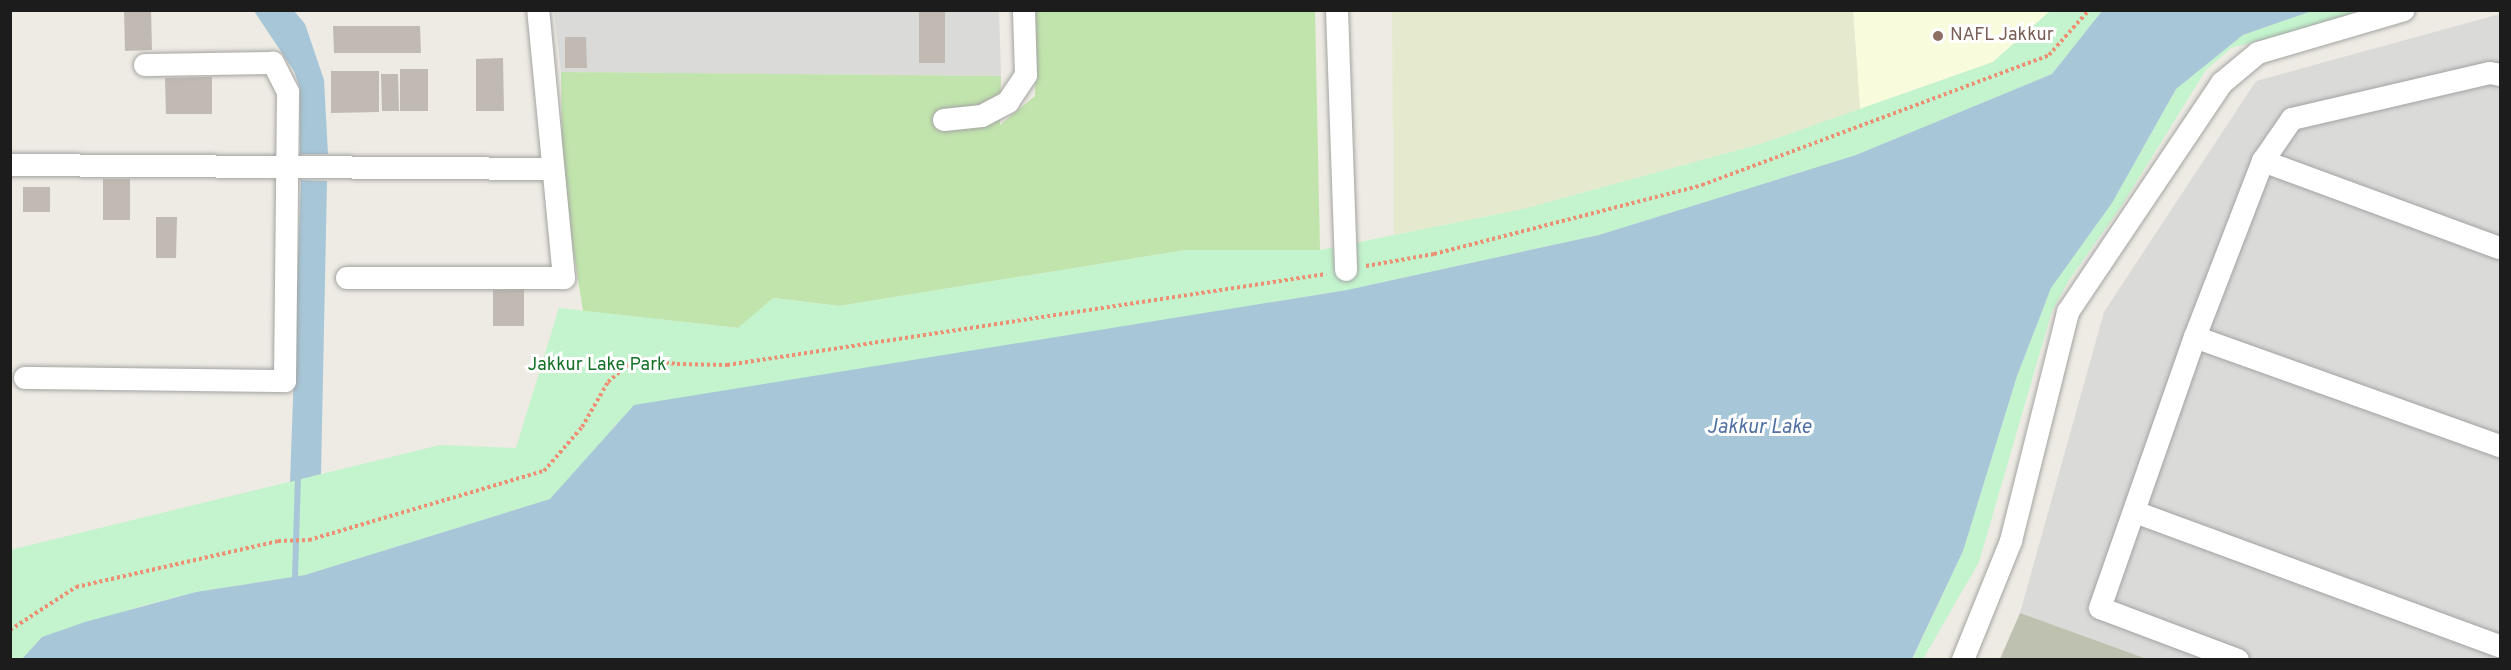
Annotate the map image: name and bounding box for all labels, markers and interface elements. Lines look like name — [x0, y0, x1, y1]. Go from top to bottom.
place label: NAFL Jakkur — [1950, 25, 2054, 47]
marker: NAFL Jakkur — [1931, 29, 1945, 43]
park label: Jakkur Lake Park — [527, 355, 667, 377]
water label: Jakkur Lake — [1707, 416, 1811, 440]

